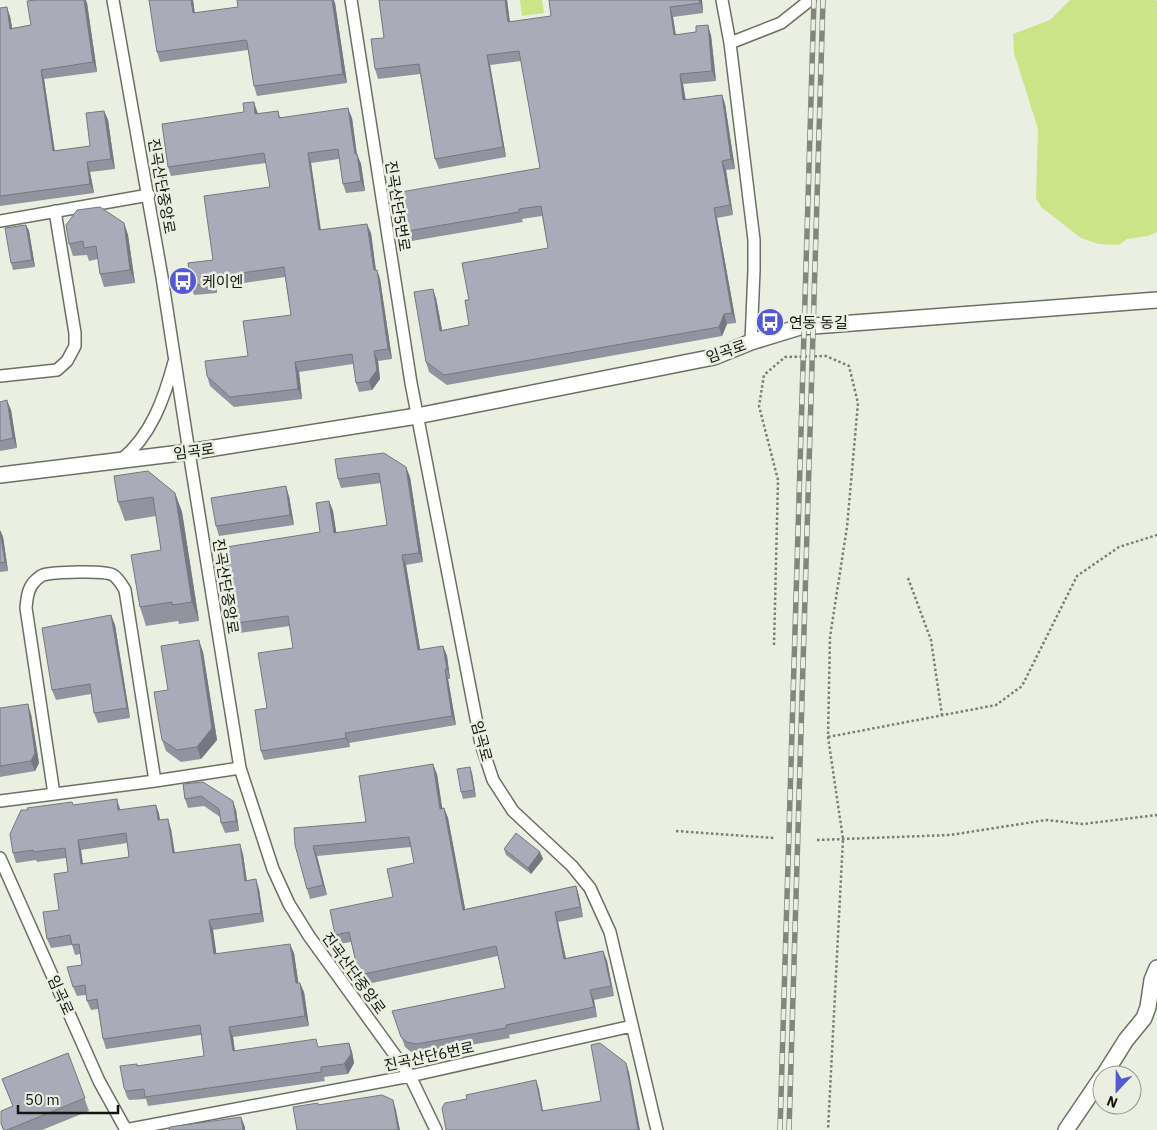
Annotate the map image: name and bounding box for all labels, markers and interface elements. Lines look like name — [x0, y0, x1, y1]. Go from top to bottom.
street label: 진곡산단중앙로 — [144, 137, 180, 235]
street label: 진곡산단5번로 — [381, 159, 415, 253]
bus stop icon: 케이엔 — [168, 266, 198, 296]
place label: 케이엔 — [202, 272, 243, 291]
bus stop icon: 연동 동길 — [755, 307, 785, 337]
place label: 연동 동길 — [789, 313, 848, 332]
street label: 임곡로 — [703, 335, 749, 367]
street label: 임곡로 — [172, 439, 216, 463]
street label: 진곡산단중앙로 — [209, 537, 243, 635]
street label: 임곡로 — [467, 719, 497, 763]
street label: 진곡산단중앙로 — [318, 928, 390, 1018]
street label: 임곡로 — [44, 972, 78, 1018]
street label: 진곡산단6번로 — [382, 1037, 476, 1075]
north arrow — [1092, 1065, 1142, 1115]
scale bar — [18, 1082, 118, 1114]
text: 50 m — [25, 1090, 60, 1109]
text: N — [1104, 1092, 1120, 1112]

